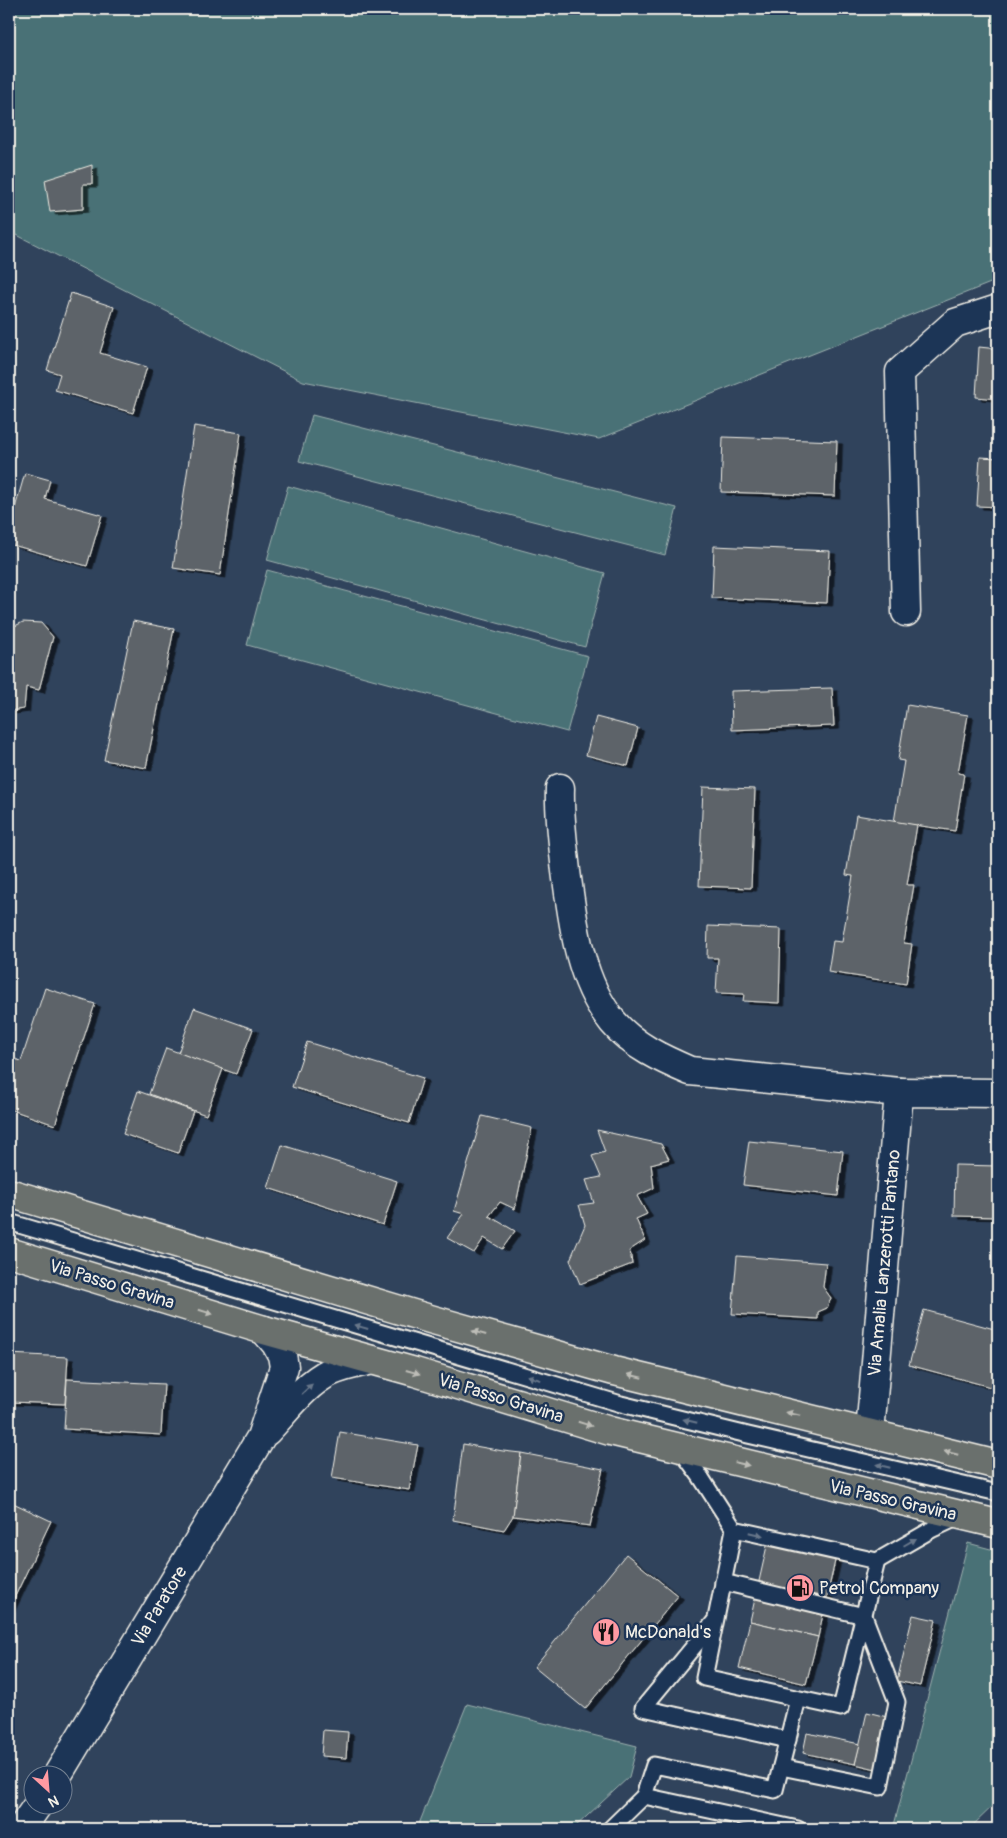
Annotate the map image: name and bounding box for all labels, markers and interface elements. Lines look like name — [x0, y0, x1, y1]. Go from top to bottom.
street label: Via Amalia Lanzerotti Pantano — [863, 1148, 906, 1378]
street label: Via Passo Gravina — [46, 1254, 177, 1314]
one-way arrow — [199, 1309, 214, 1317]
one-way arrow — [354, 1322, 369, 1330]
one-way arrow — [471, 1328, 486, 1336]
one-way arrow — [405, 1368, 420, 1376]
street label: Via Passo Gravina — [435, 1368, 566, 1428]
one-way arrow — [628, 1372, 643, 1380]
one-way arrow — [526, 1373, 541, 1381]
one-way arrow — [300, 1383, 312, 1395]
one-way arrow — [786, 1410, 801, 1418]
one-way arrow — [683, 1417, 698, 1425]
one-way arrow — [578, 1420, 593, 1428]
one-way arrow — [943, 1449, 958, 1457]
one-way arrow — [735, 1460, 750, 1468]
one-way arrow — [875, 1462, 890, 1470]
street label: Via Passo Gravina — [827, 1475, 959, 1526]
one-way arrow — [748, 1530, 763, 1538]
one-way arrow — [904, 1537, 917, 1546]
street label: Via Paratore — [126, 1562, 193, 1651]
fuel station icon: Petrol Company — [785, 1573, 815, 1603]
place label: Petrol Company — [819, 1577, 939, 1600]
restaurant icon: McDonald's — [591, 1617, 621, 1647]
place label: McDonald's — [625, 1621, 711, 1644]
north arrow — [22, 1766, 72, 1816]
text: N — [45, 1792, 61, 1811]

